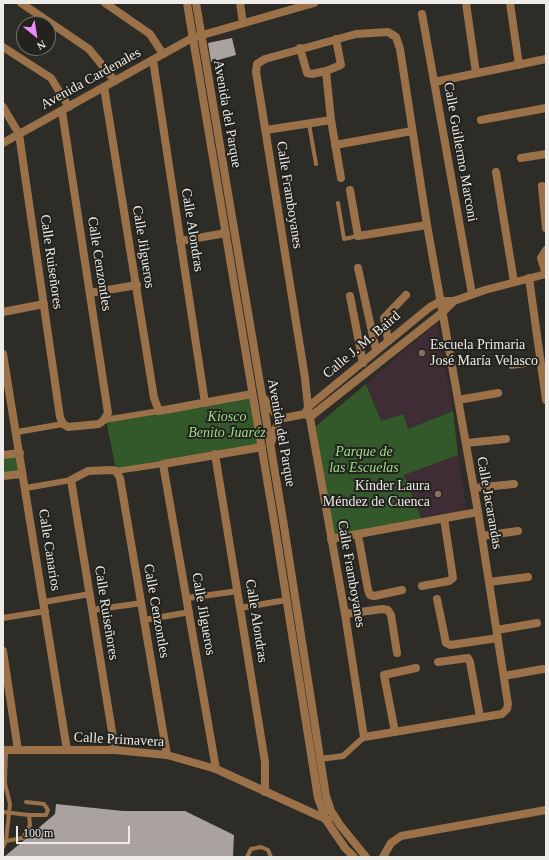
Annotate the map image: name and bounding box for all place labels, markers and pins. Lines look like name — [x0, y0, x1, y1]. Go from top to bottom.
place label: Escuela Primaria José María Velasco — [430, 337, 538, 370]
marker: Escuela Primaria José María Velasco — [417, 348, 427, 358]
place label: Kínder Laura Méndez de Cuenca — [323, 478, 430, 510]
marker: Kínder Laura Méndez de Cuenca — [433, 489, 443, 499]

